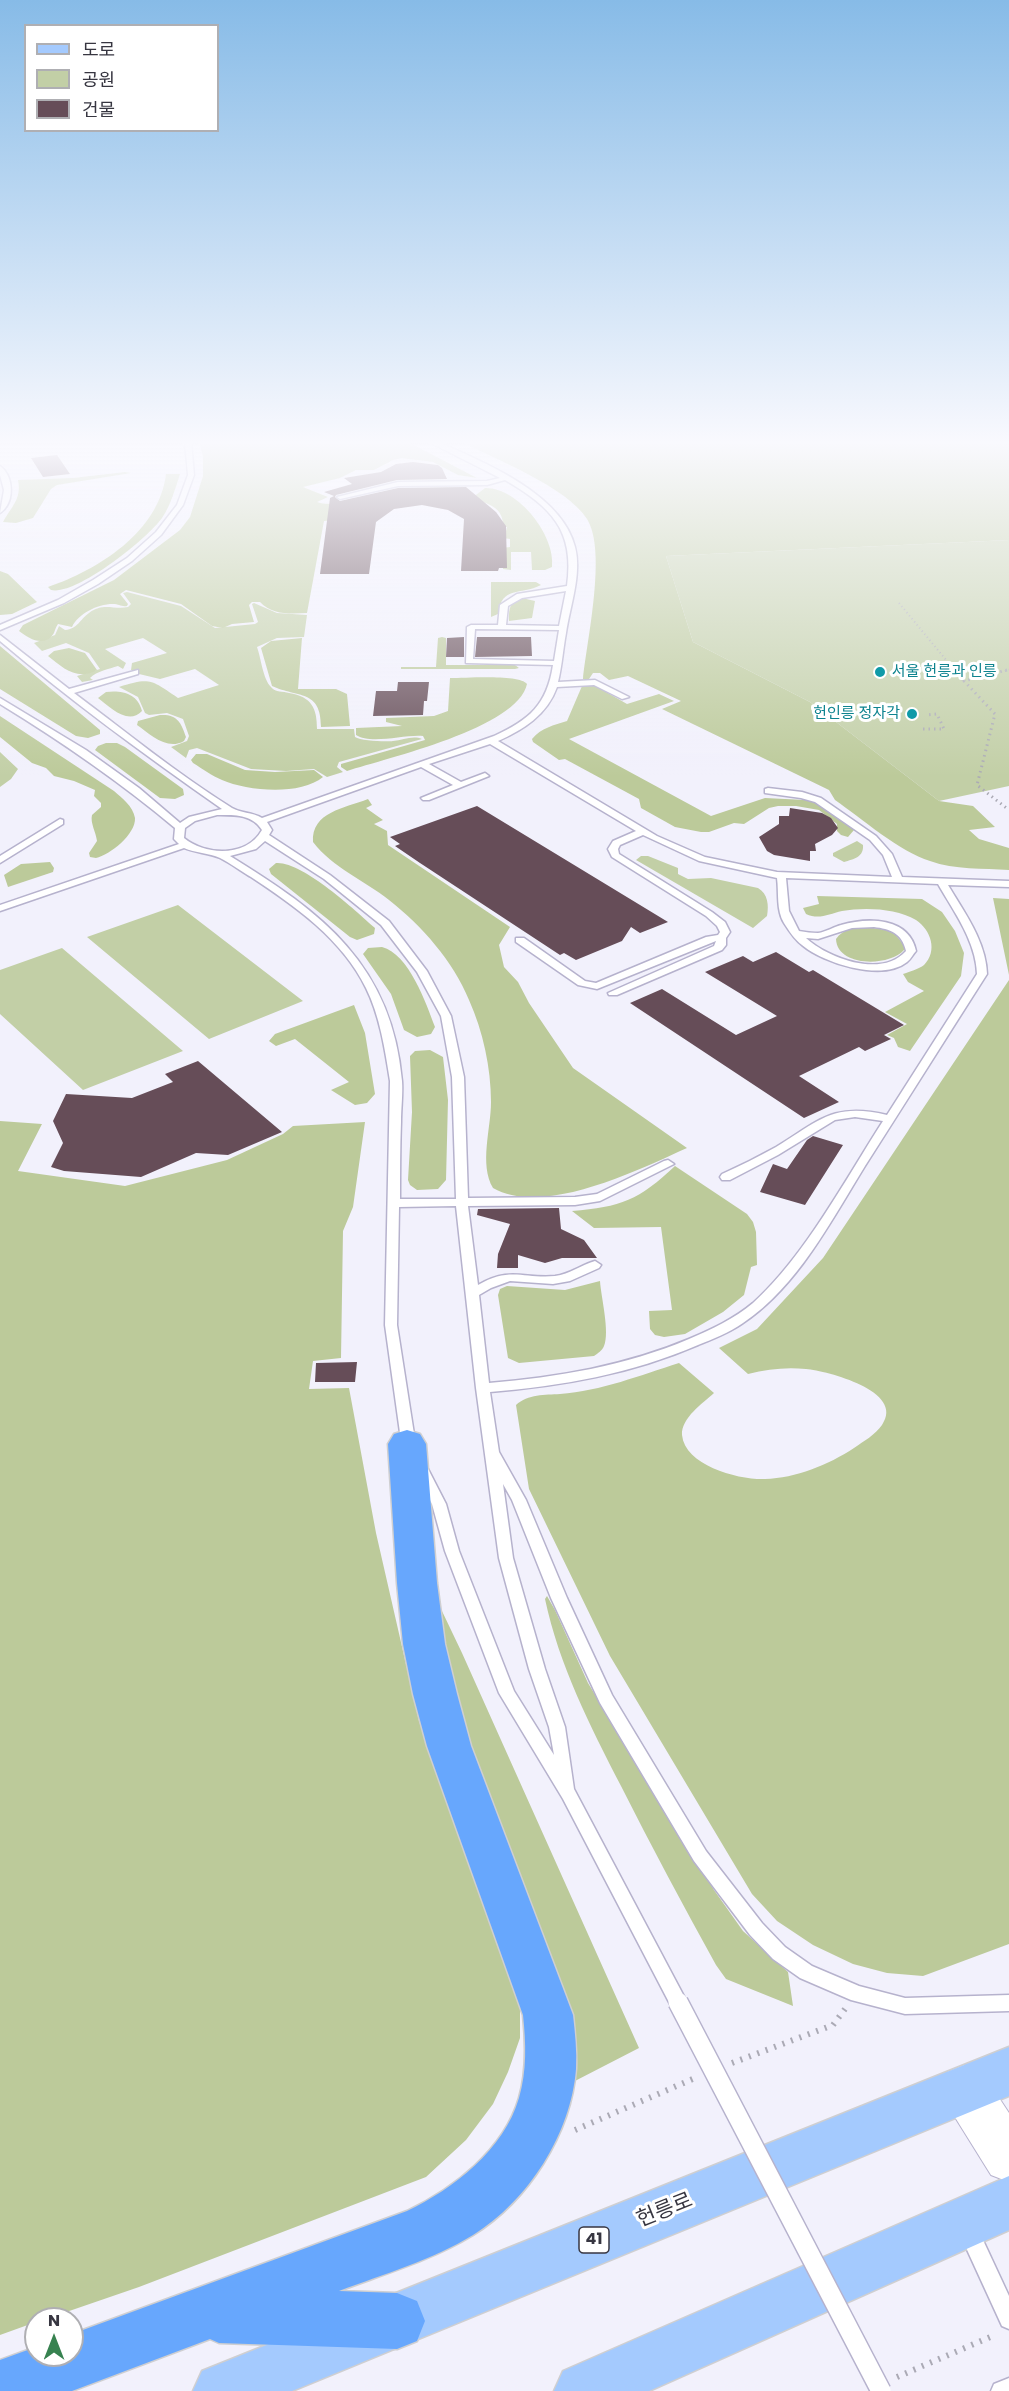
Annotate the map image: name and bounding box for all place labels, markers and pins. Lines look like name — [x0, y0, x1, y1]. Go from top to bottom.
place label: 서울 헌릉과 인릉 — [892, 663, 997, 681]
marker: 서울 헌릉과 인릉 — [873, 665, 887, 679]
place label: 헌인릉 정자각 — [813, 705, 900, 723]
marker: 헌인릉 정자각 — [905, 707, 919, 721]

